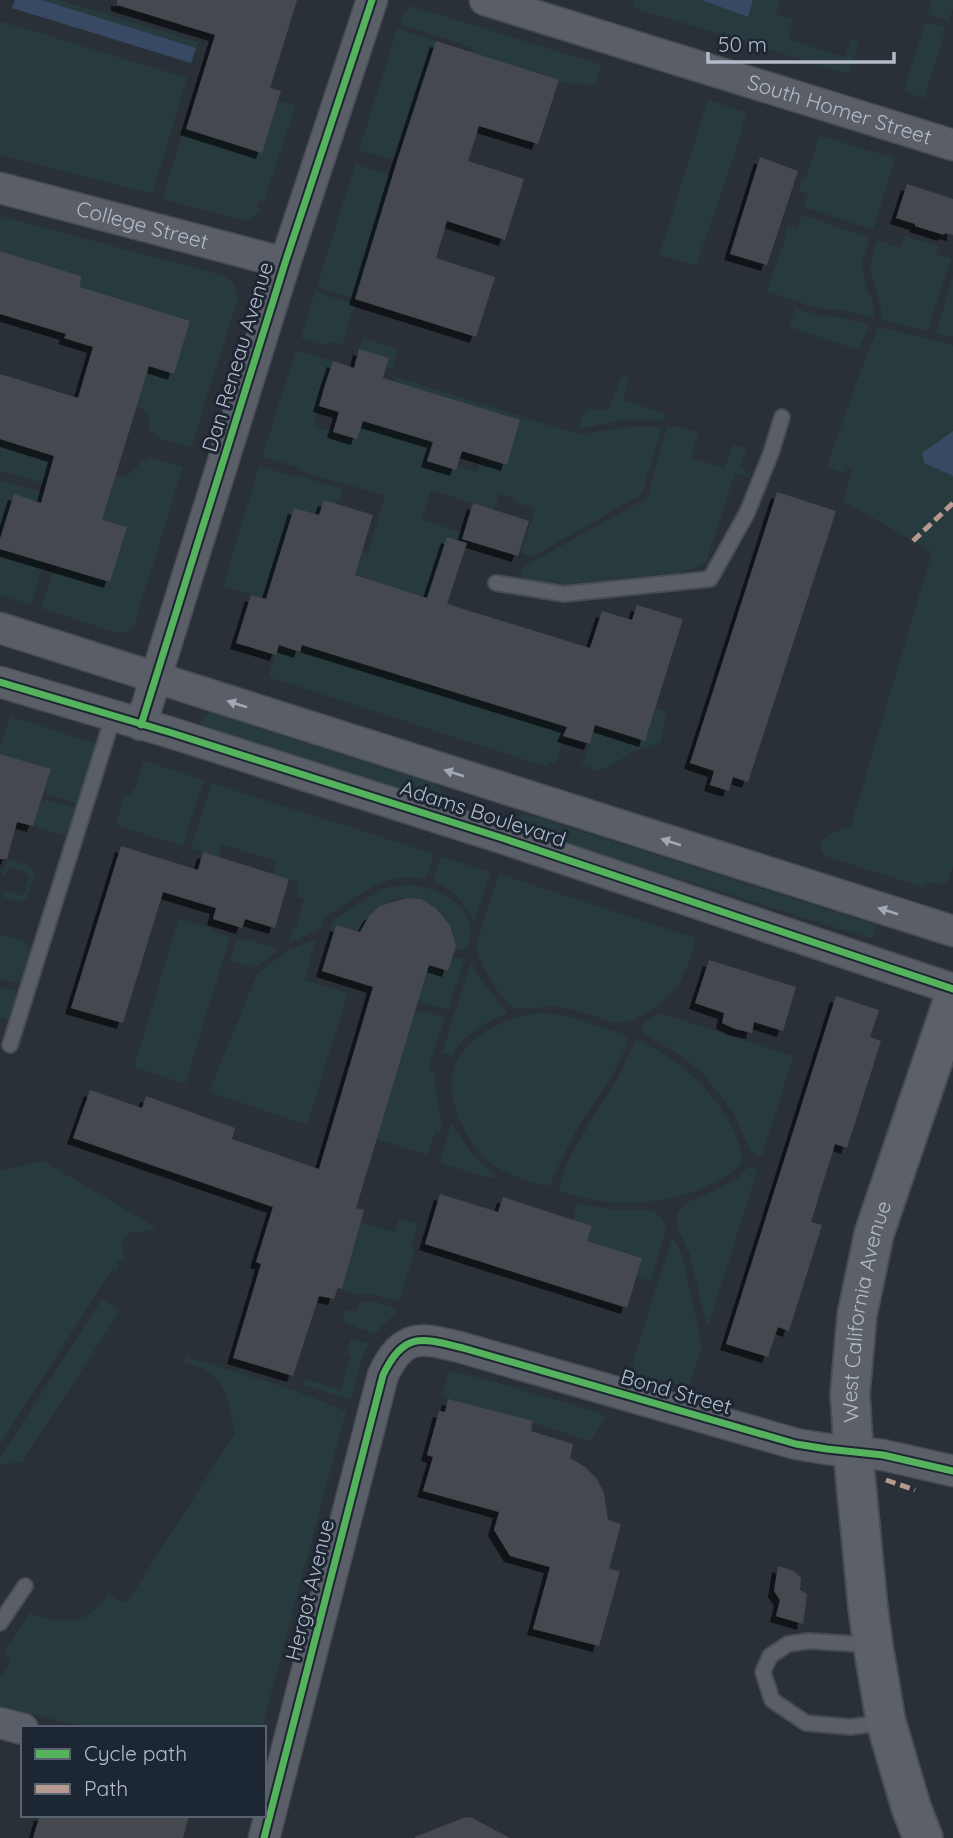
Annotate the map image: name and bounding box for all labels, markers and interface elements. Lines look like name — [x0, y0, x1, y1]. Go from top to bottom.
scale bar — [708, 21, 894, 65]
text: 50 m — [718, 31, 767, 57]
street label: South Homer Street — [744, 68, 935, 150]
street label: College Street — [74, 195, 211, 254]
street label: Dan Reneau Avenue — [196, 258, 278, 455]
one-way arrow — [227, 698, 248, 709]
one-way arrow — [443, 768, 464, 778]
street label: Adams Boulevard — [397, 774, 569, 852]
one-way arrow — [660, 837, 681, 847]
one-way arrow — [877, 905, 898, 915]
street label: West California Avenue — [836, 1197, 896, 1423]
street label: Bond Street — [618, 1363, 735, 1419]
street label: Hergot Avenue — [279, 1516, 339, 1663]
legend — [21, 1726, 266, 1817]
text: Cycle path — [84, 1740, 187, 1766]
text: Path — [84, 1775, 128, 1801]

